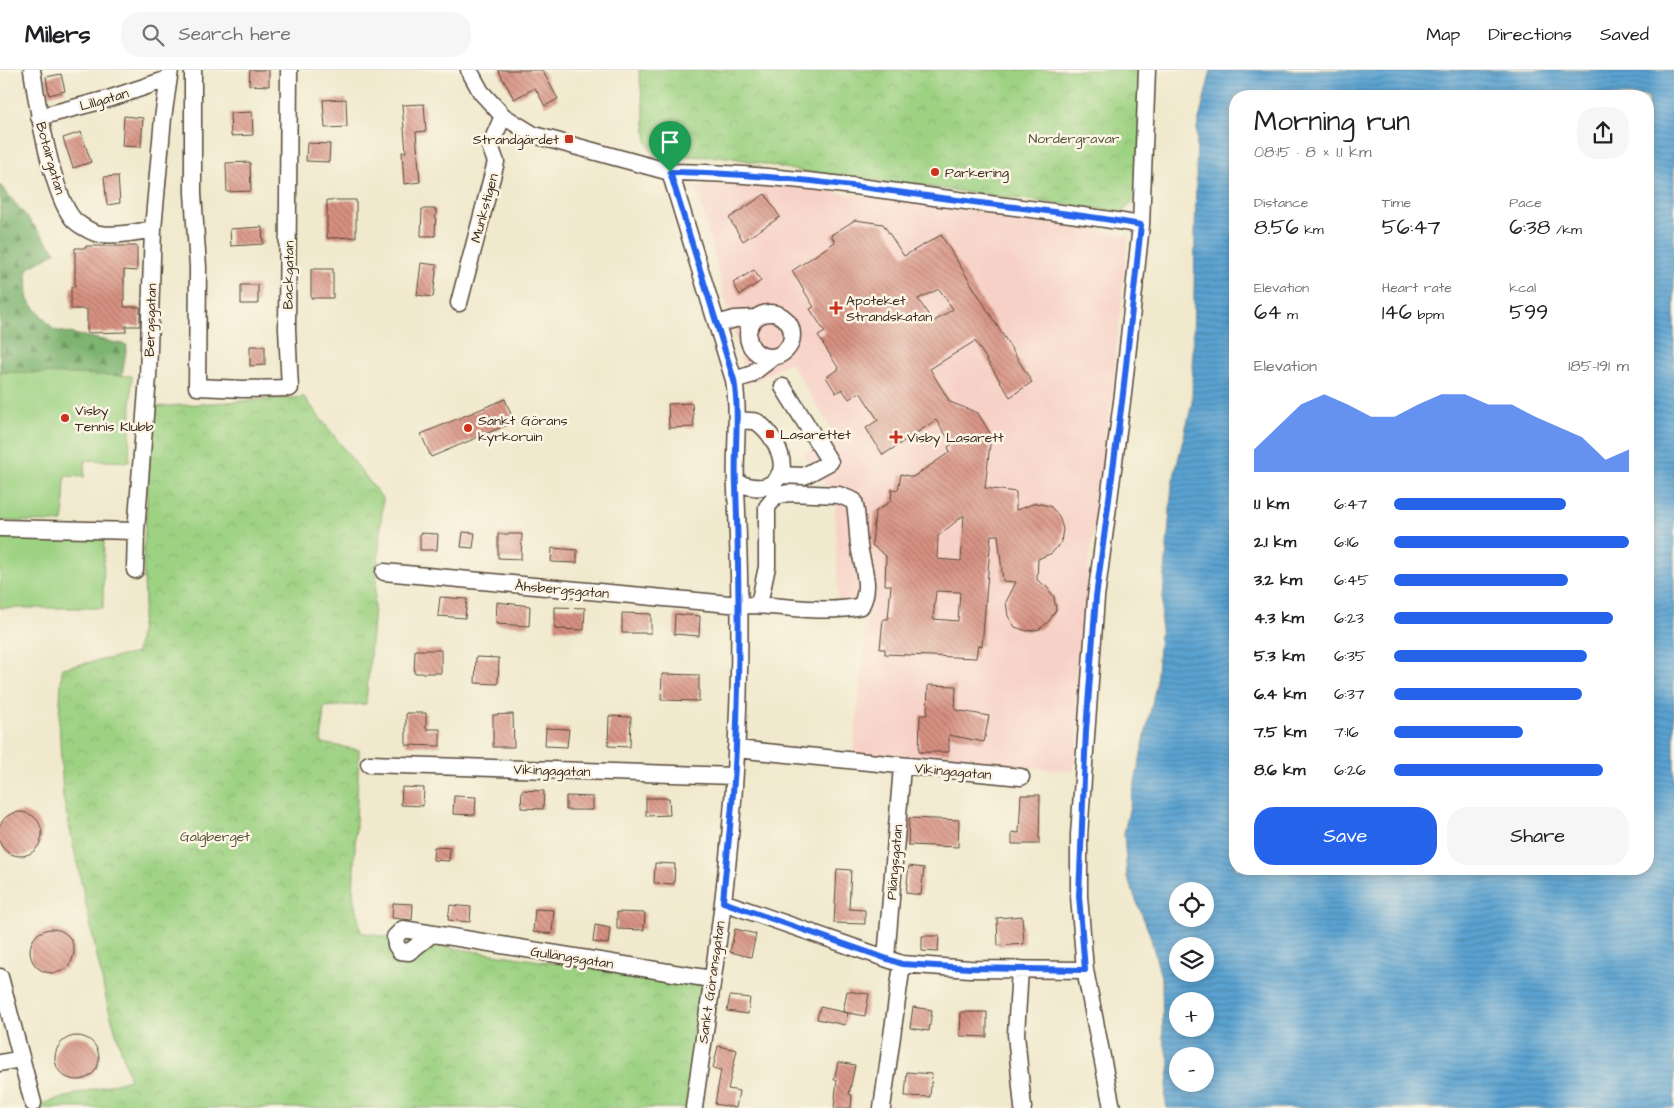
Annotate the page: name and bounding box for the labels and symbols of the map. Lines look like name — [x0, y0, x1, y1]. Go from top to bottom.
street label: Lillgatan — [77, 83, 131, 117]
street label: Botairgatan — [30, 120, 70, 197]
pin — [649, 121, 691, 172]
park label: Nordergravar — [1028, 129, 1120, 149]
place label: Strandgärdet — [473, 130, 559, 150]
marker: Strandgärdet — [563, 133, 575, 145]
place label: Parkering — [945, 163, 1009, 183]
marker: Parkering — [929, 166, 941, 178]
street label: Munkstigen — [466, 171, 504, 245]
street label: Backgatan — [278, 241, 300, 310]
street label: Bergsgatan — [140, 283, 162, 357]
place label: Apoteket Strandskatan — [846, 291, 932, 327]
marker: Apoteket Strandskatan — [830, 302, 842, 314]
place label: Visby Tennis Klubb — [75, 401, 154, 437]
place label: Sankt Görans kyrkoruin — [478, 411, 567, 447]
marker: Visby Tennis Klubb — [59, 412, 71, 424]
marker: Sankt Görans kyrkoruin — [462, 422, 474, 434]
place label: Lasarettet — [780, 425, 851, 445]
marker: Lasarettet — [764, 428, 776, 440]
place label: Visby Lasarett — [907, 428, 1004, 448]
marker: Visby Lasarett — [889, 430, 903, 444]
street label: Åhsbergsgatan — [514, 576, 610, 604]
street label: Vikingagatan — [914, 759, 992, 785]
street label: Vikingagatan — [513, 760, 591, 782]
street label: Pilängsgatan — [882, 823, 908, 901]
park label: Galgberget — [180, 827, 250, 847]
street label: Sankt Göransgatan — [693, 920, 730, 1045]
street label: Gullängsgatan — [529, 942, 615, 974]

